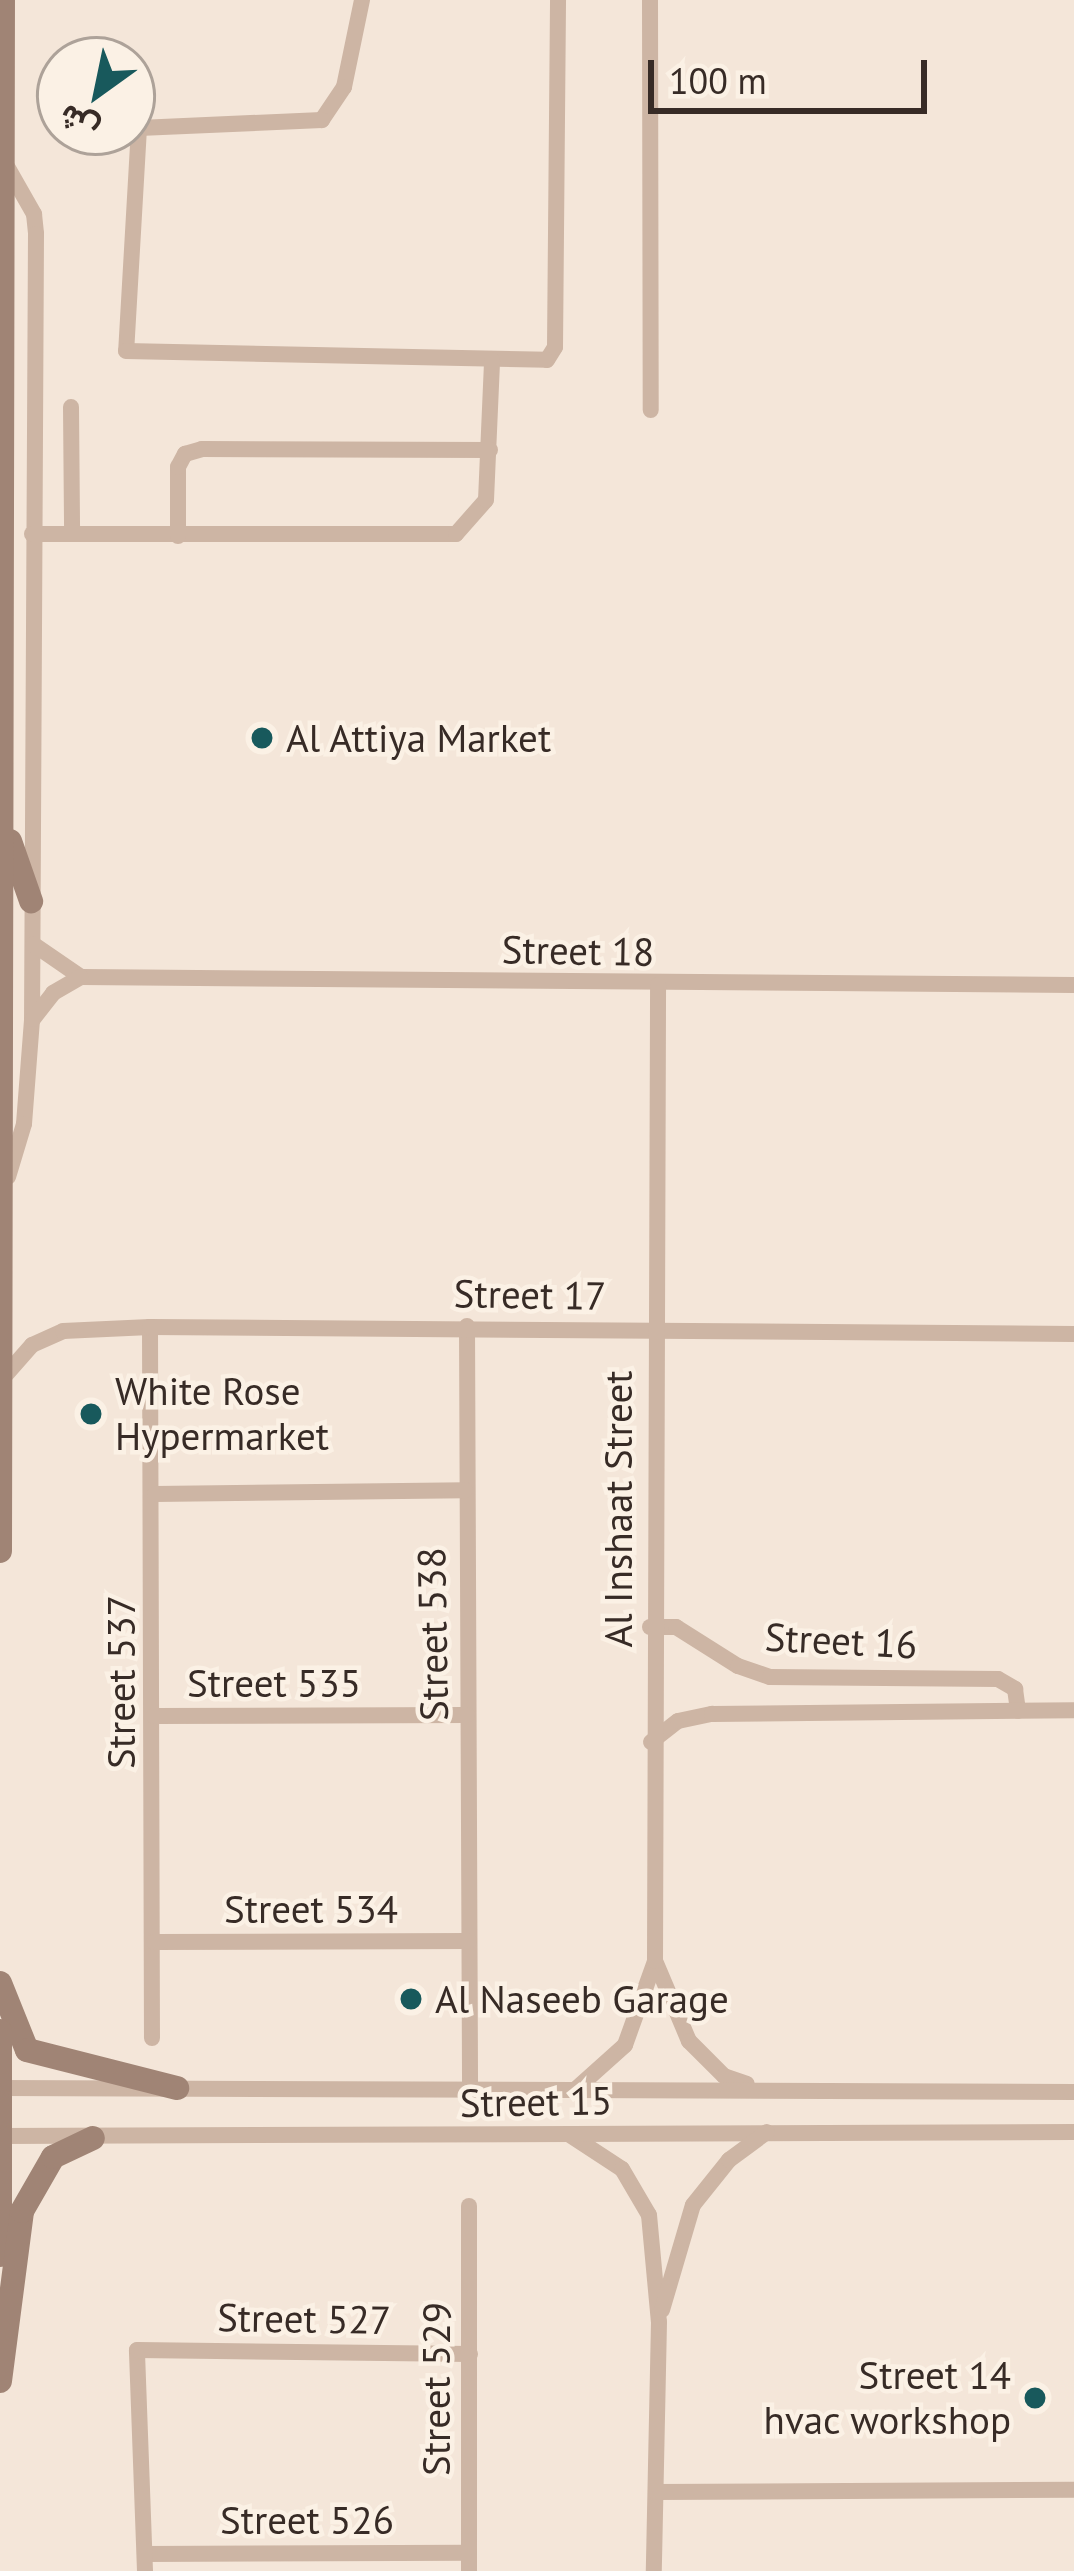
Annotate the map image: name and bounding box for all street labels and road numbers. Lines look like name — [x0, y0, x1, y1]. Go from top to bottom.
street label: Street 18 — [501, 926, 655, 976]
street label: Street 17 — [453, 1270, 607, 1320]
street label: Al Inshaat Street — [595, 1371, 641, 1647]
street label: Street 538 — [408, 1547, 458, 1721]
street label: Street 537 — [98, 1595, 144, 1769]
street label: Street 16 — [764, 1614, 918, 1668]
street label: Street 535 — [187, 1660, 361, 1706]
street label: Street 534 — [224, 1886, 398, 1932]
street label: Street 15 — [459, 2077, 613, 2127]
street label: Street 527 — [217, 2294, 391, 2344]
street label: Street 529 — [413, 2302, 459, 2476]
street label: Street 526 — [220, 2497, 394, 2543]

